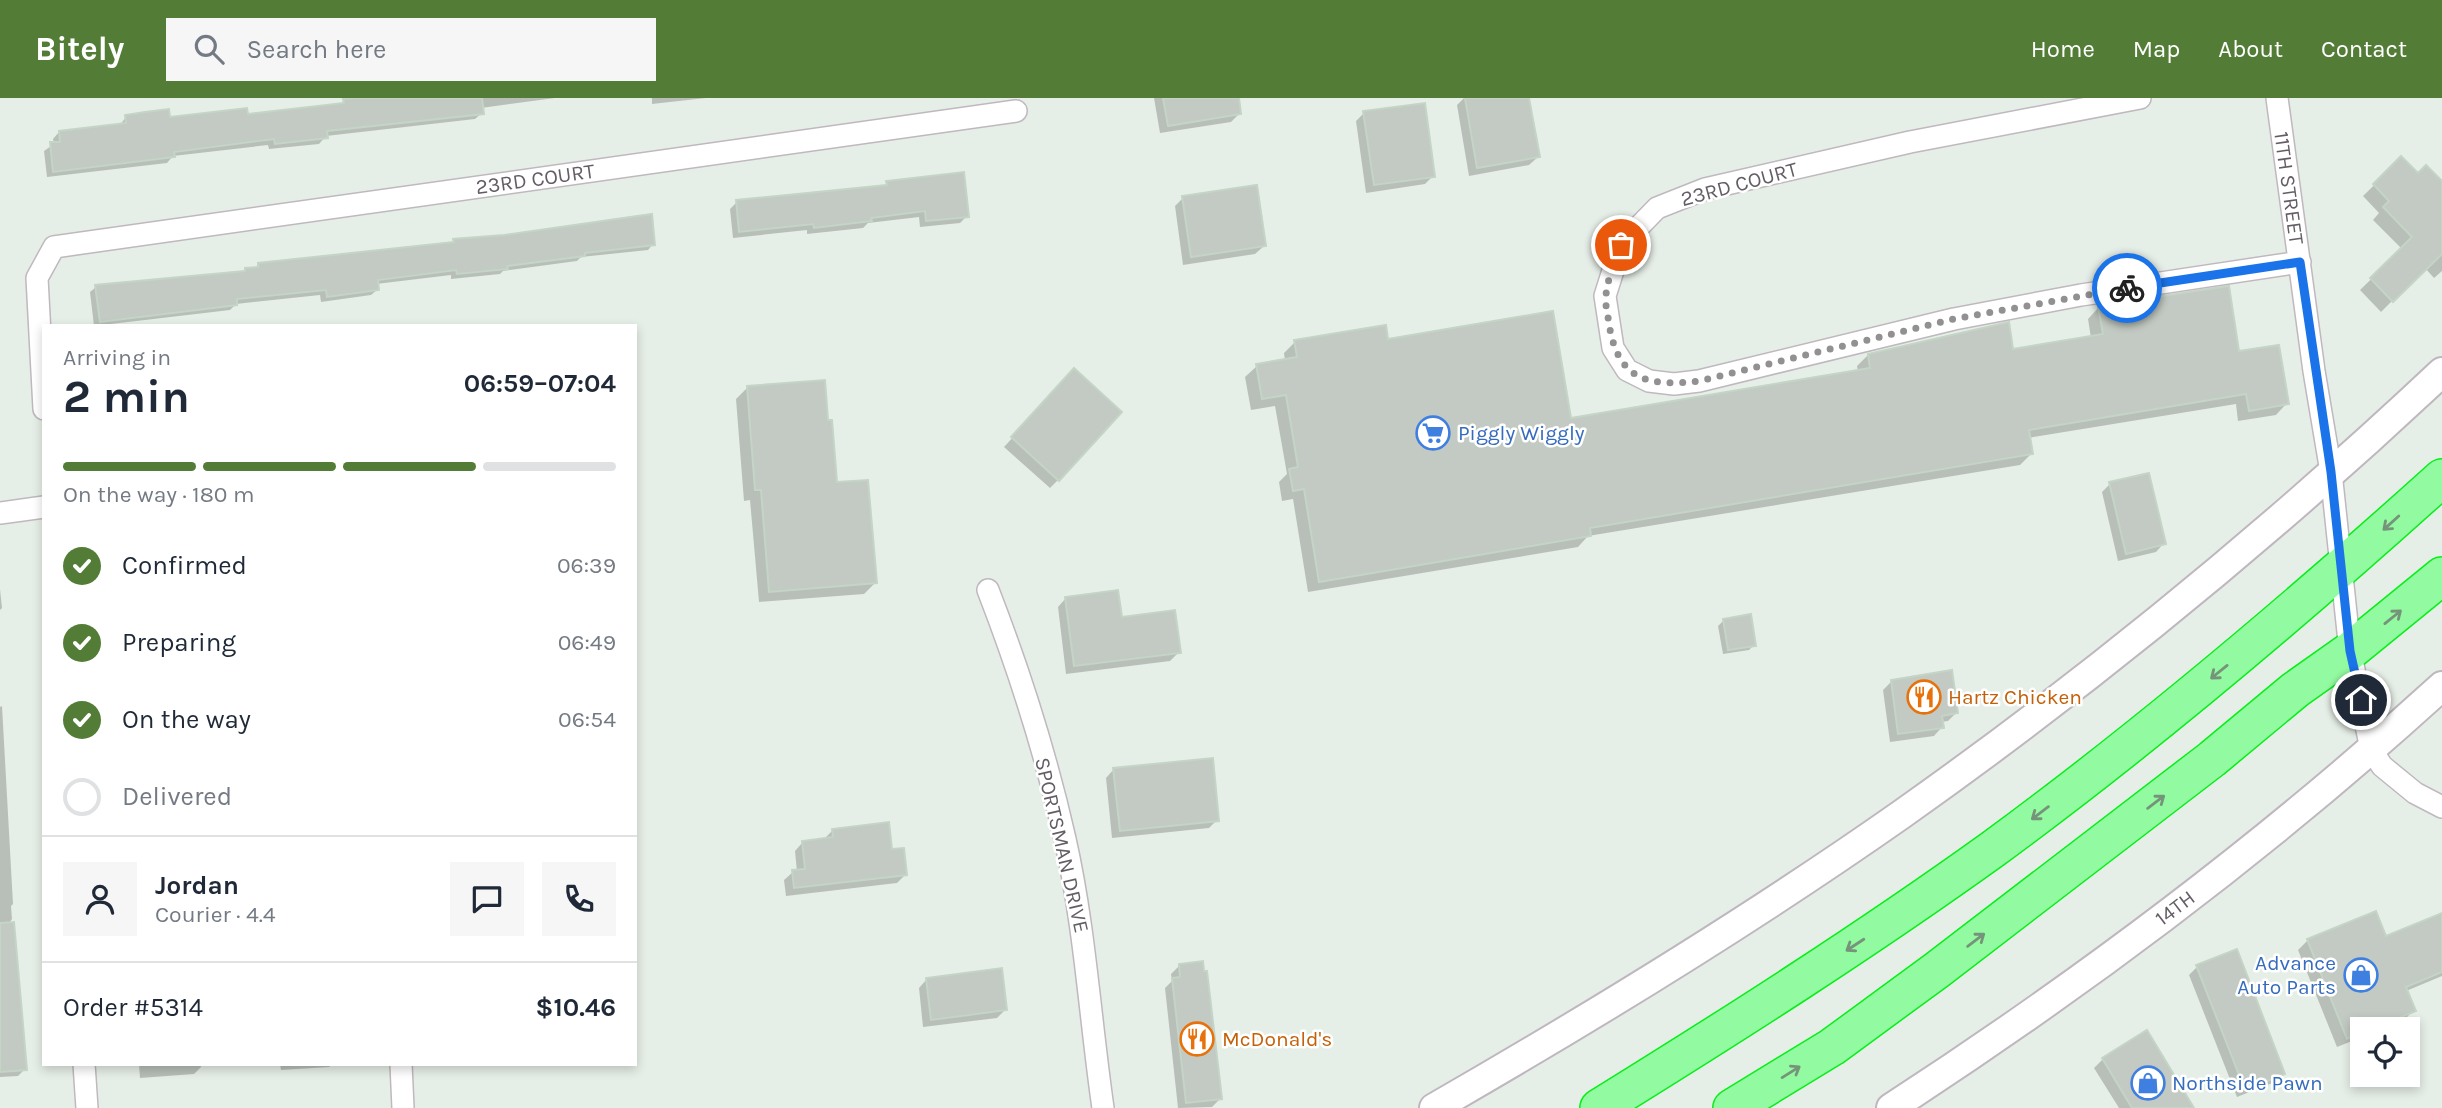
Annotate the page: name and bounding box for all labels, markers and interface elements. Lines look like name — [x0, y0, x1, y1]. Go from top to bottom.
search box — [166, 18, 656, 81]
text: Bitely — [35, 30, 124, 68]
icon: search — [190, 30, 228, 68]
text: Search here — [246, 34, 386, 65]
text: Home — [2031, 35, 2095, 63]
text: Map — [2133, 35, 2180, 63]
text: About — [2218, 35, 2283, 63]
text: Contact — [2321, 35, 2407, 63]
street label: 11TH STREET — [2269, 130, 2309, 246]
street label: 23RD COURT — [1678, 157, 1800, 211]
street label: 23RD COURT — [474, 159, 596, 199]
pin — [1591, 215, 1651, 275]
icon: bag — [1602, 226, 1640, 264]
courier — [2092, 253, 2162, 323]
icon: bike — [2108, 269, 2146, 307]
text: Arriving in — [63, 344, 171, 371]
text: 06:59–07:04 — [464, 368, 616, 399]
text: 2 min — [63, 370, 190, 424]
supermarket icon: Piggly Wiggly — [1414, 414, 1452, 452]
place label: Piggly Wiggly — [1458, 421, 1585, 445]
text: On the way · 180 m — [63, 481, 254, 508]
one-way arrow — [2383, 515, 2400, 532]
icon: check — [63, 547, 101, 585]
text: Confirmed — [122, 550, 247, 581]
text: 06:39 — [557, 552, 616, 579]
one-way arrow — [2384, 609, 2402, 624]
icon: check — [63, 624, 101, 662]
text: Preparing — [122, 627, 236, 658]
text: 06:49 — [558, 629, 616, 656]
one-way arrow — [2211, 664, 2229, 680]
pin — [2331, 670, 2391, 730]
restaurant icon: Hartz Chicken — [1905, 678, 1943, 716]
icon: home — [2342, 681, 2380, 719]
place label: Hartz Chicken — [1948, 685, 2082, 709]
icon: check — [63, 701, 101, 739]
text: On the way — [122, 704, 251, 735]
text: 06:54 — [558, 706, 616, 733]
street label: SPORTSMAN DRIVE — [1030, 755, 1094, 935]
text: Delivered — [122, 781, 232, 812]
one-way arrow — [2147, 794, 2165, 809]
one-way arrow — [2032, 805, 2050, 820]
button: person — [63, 862, 137, 936]
button: chat — [450, 862, 524, 936]
button: phone — [542, 862, 616, 936]
text: Jordan — [155, 870, 239, 901]
street label: 14TH — [2151, 885, 2199, 931]
text: Courier · 4.4 — [155, 901, 276, 928]
one-way arrow — [1966, 933, 1984, 948]
one-way arrow — [1846, 937, 1865, 952]
place label: Advance Auto Parts — [2237, 951, 2336, 999]
shop icon: Advance Auto Parts — [2342, 956, 2380, 994]
text: Order #5314 — [63, 992, 203, 1023]
text: $10.46 — [536, 992, 616, 1023]
map controls — [2350, 1017, 2420, 1087]
button: locate — [2350, 1017, 2420, 1087]
restaurant icon: McDonald's — [1178, 1020, 1216, 1058]
place label: McDonald's — [1222, 1027, 1332, 1051]
shop icon: Northside Pawn — [2129, 1064, 2167, 1102]
one-way arrow — [1780, 1065, 1800, 1079]
place label: Northside Pawn — [2172, 1071, 2323, 1095]

